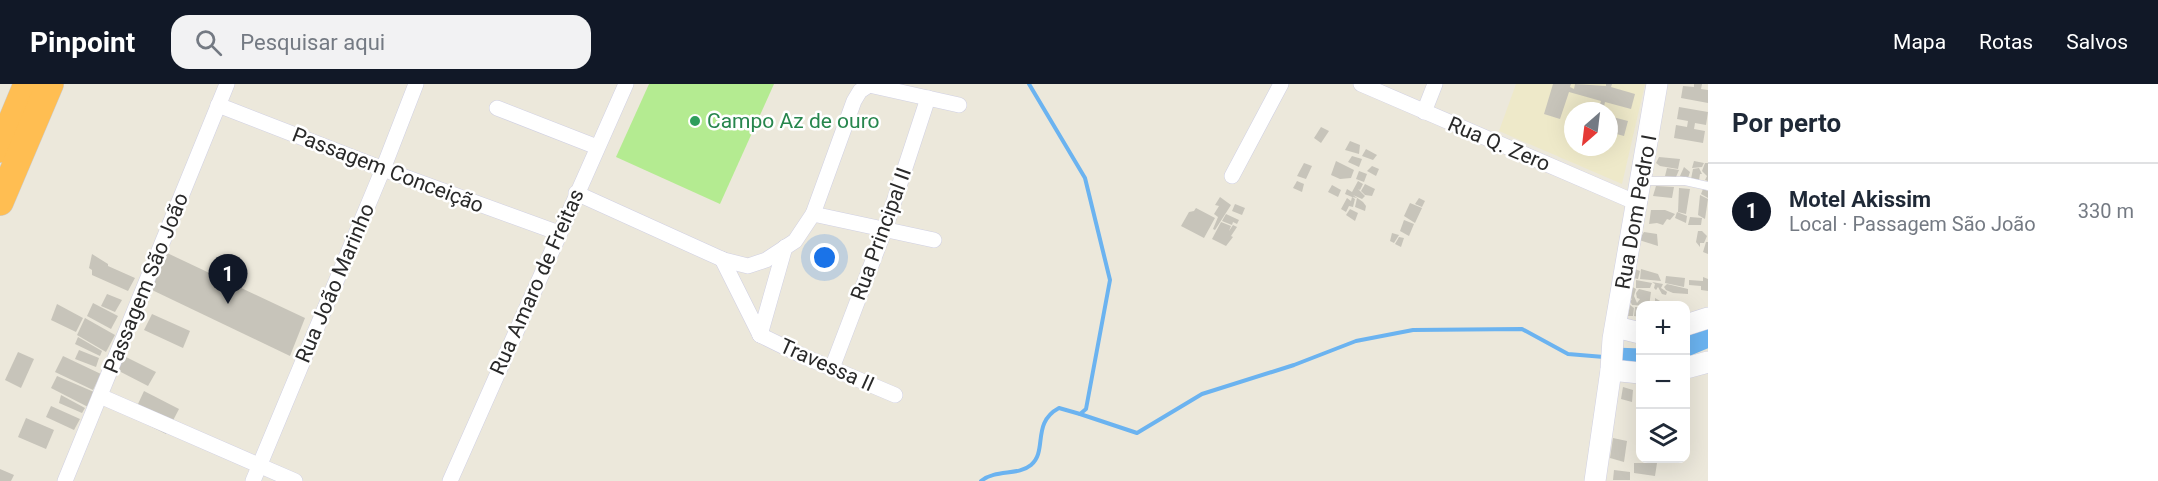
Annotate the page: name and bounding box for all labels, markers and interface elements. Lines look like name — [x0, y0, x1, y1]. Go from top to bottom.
search box — [171, 15, 591, 69]
text: Pinpoint — [30, 26, 135, 59]
icon: search — [192, 26, 225, 59]
text: Pesquisar aqui — [240, 30, 385, 55]
text: Mapa — [1893, 30, 1946, 54]
text: Rotas — [1979, 30, 2033, 54]
text: Salvos — [2066, 30, 2128, 54]
north arrow — [1564, 102, 1618, 156]
text: Por perto — [1732, 108, 1841, 138]
place label: Campo Az de ouro — [707, 109, 880, 133]
street label: Rua Q. Zero — [1444, 112, 1554, 176]
marker: Campo Az de ouro — [688, 114, 702, 128]
street label: Passagem Conceição — [289, 122, 487, 218]
street label: Rua Dom Pedro I — [1611, 133, 1661, 291]
street label: Rua Principal II — [846, 164, 916, 304]
street label: Rua Amaro de Freitas — [485, 185, 589, 379]
text: Motel Akissim — [1789, 187, 1931, 212]
street label: Passagem São João — [99, 189, 193, 377]
text: 1 — [1746, 199, 1757, 223]
text: 330 m — [2078, 199, 2134, 223]
street label: Rua João Marinho — [291, 200, 379, 366]
text: Local · Passagem São João — [1789, 212, 2036, 236]
your location — [810, 243, 839, 272]
pin: 1 — [208, 254, 248, 304]
map controls — [1636, 301, 1690, 463]
button: + — [1636, 301, 1690, 355]
street label: Travessa II — [776, 334, 878, 396]
button: − — [1636, 355, 1690, 409]
button: layers — [1636, 409, 1690, 463]

